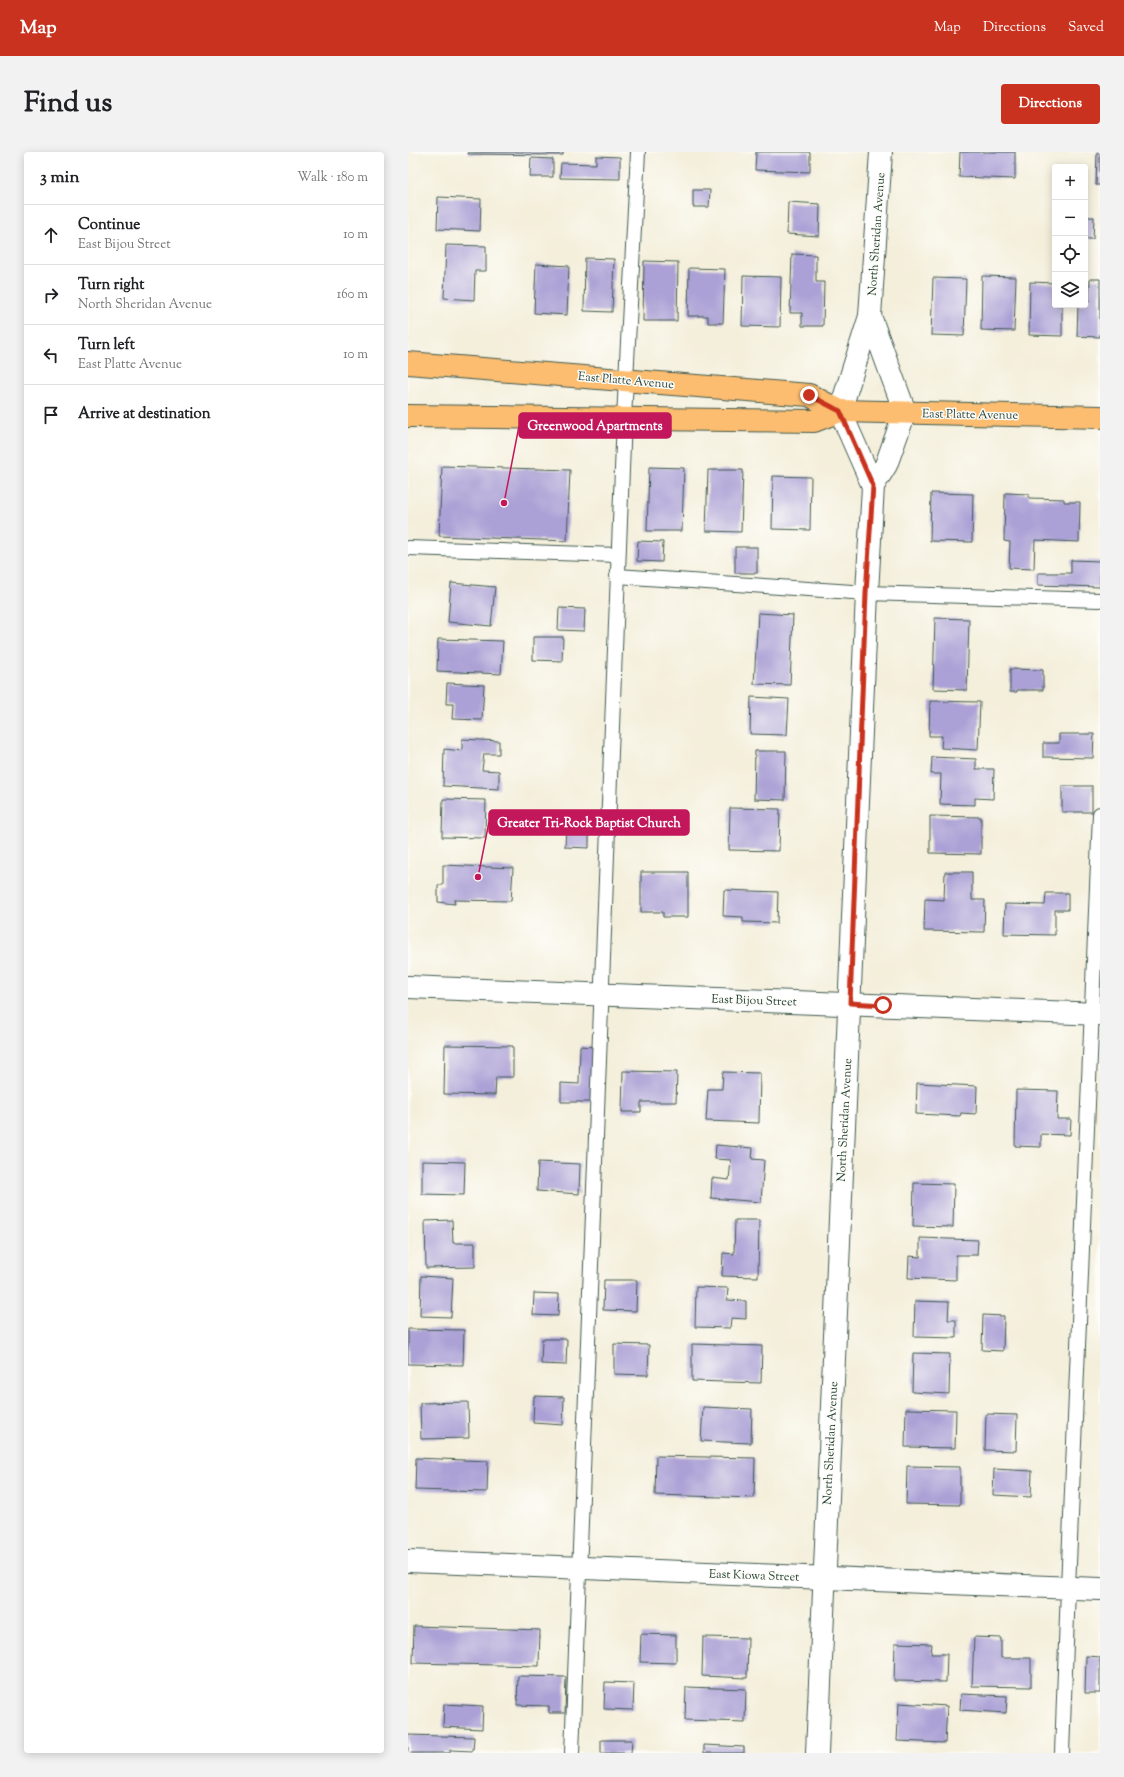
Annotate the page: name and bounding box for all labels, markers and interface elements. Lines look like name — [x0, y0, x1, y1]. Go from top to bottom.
text: Map — [20, 15, 57, 42]
text: Map — [934, 18, 961, 38]
text: Directions — [983, 18, 1046, 38]
text: Saved — [1068, 18, 1104, 38]
text: Find us — [24, 84, 112, 124]
button: Directions — [1001, 84, 1100, 124]
map controls — [1052, 164, 1088, 308]
button: + — [1052, 164, 1088, 200]
text: 3 min — [40, 166, 79, 190]
text: Walk · 180 m — [297, 169, 368, 187]
street label: North Sheridan Avenue — [864, 171, 890, 296]
button: − — [1052, 200, 1088, 236]
text: Continue — [78, 215, 140, 236]
icon: ahead — [40, 224, 62, 246]
text: 10 m — [343, 226, 368, 244]
text: East Bijou Street — [78, 236, 171, 254]
button: locate — [1052, 236, 1088, 272]
button: layers — [1052, 272, 1088, 308]
text: Turn right — [78, 275, 144, 296]
icon: right — [40, 284, 62, 306]
text: 160 m — [337, 286, 368, 304]
text: North Sheridan Avenue — [78, 296, 212, 314]
text: Turn left — [78, 335, 135, 356]
icon: left — [40, 344, 62, 366]
text: 10 m — [343, 346, 368, 364]
text: East Platte Avenue — [78, 356, 182, 374]
street label: East Platte Avenue — [577, 368, 675, 394]
route end — [800, 386, 818, 404]
icon: arrive — [40, 404, 62, 426]
text: Arrive at destination — [78, 404, 211, 425]
street label: East Platte Avenue — [922, 405, 1019, 425]
callout: Greenwood Apartments — [519, 413, 671, 438]
text: Greenwood Apartments — [527, 418, 663, 436]
callout: Greater Tri-Rock Baptist Church — [489, 810, 689, 835]
text: Greater Tri-Rock Baptist Church — [497, 815, 681, 833]
street label: East Bijou Street — [711, 991, 797, 1011]
route start — [874, 996, 892, 1014]
street label: North Sheridan Avenue — [833, 1057, 857, 1182]
street label: North Sheridan Avenue — [819, 1380, 843, 1505]
street label: East Kiowa Street — [708, 1565, 799, 1587]

